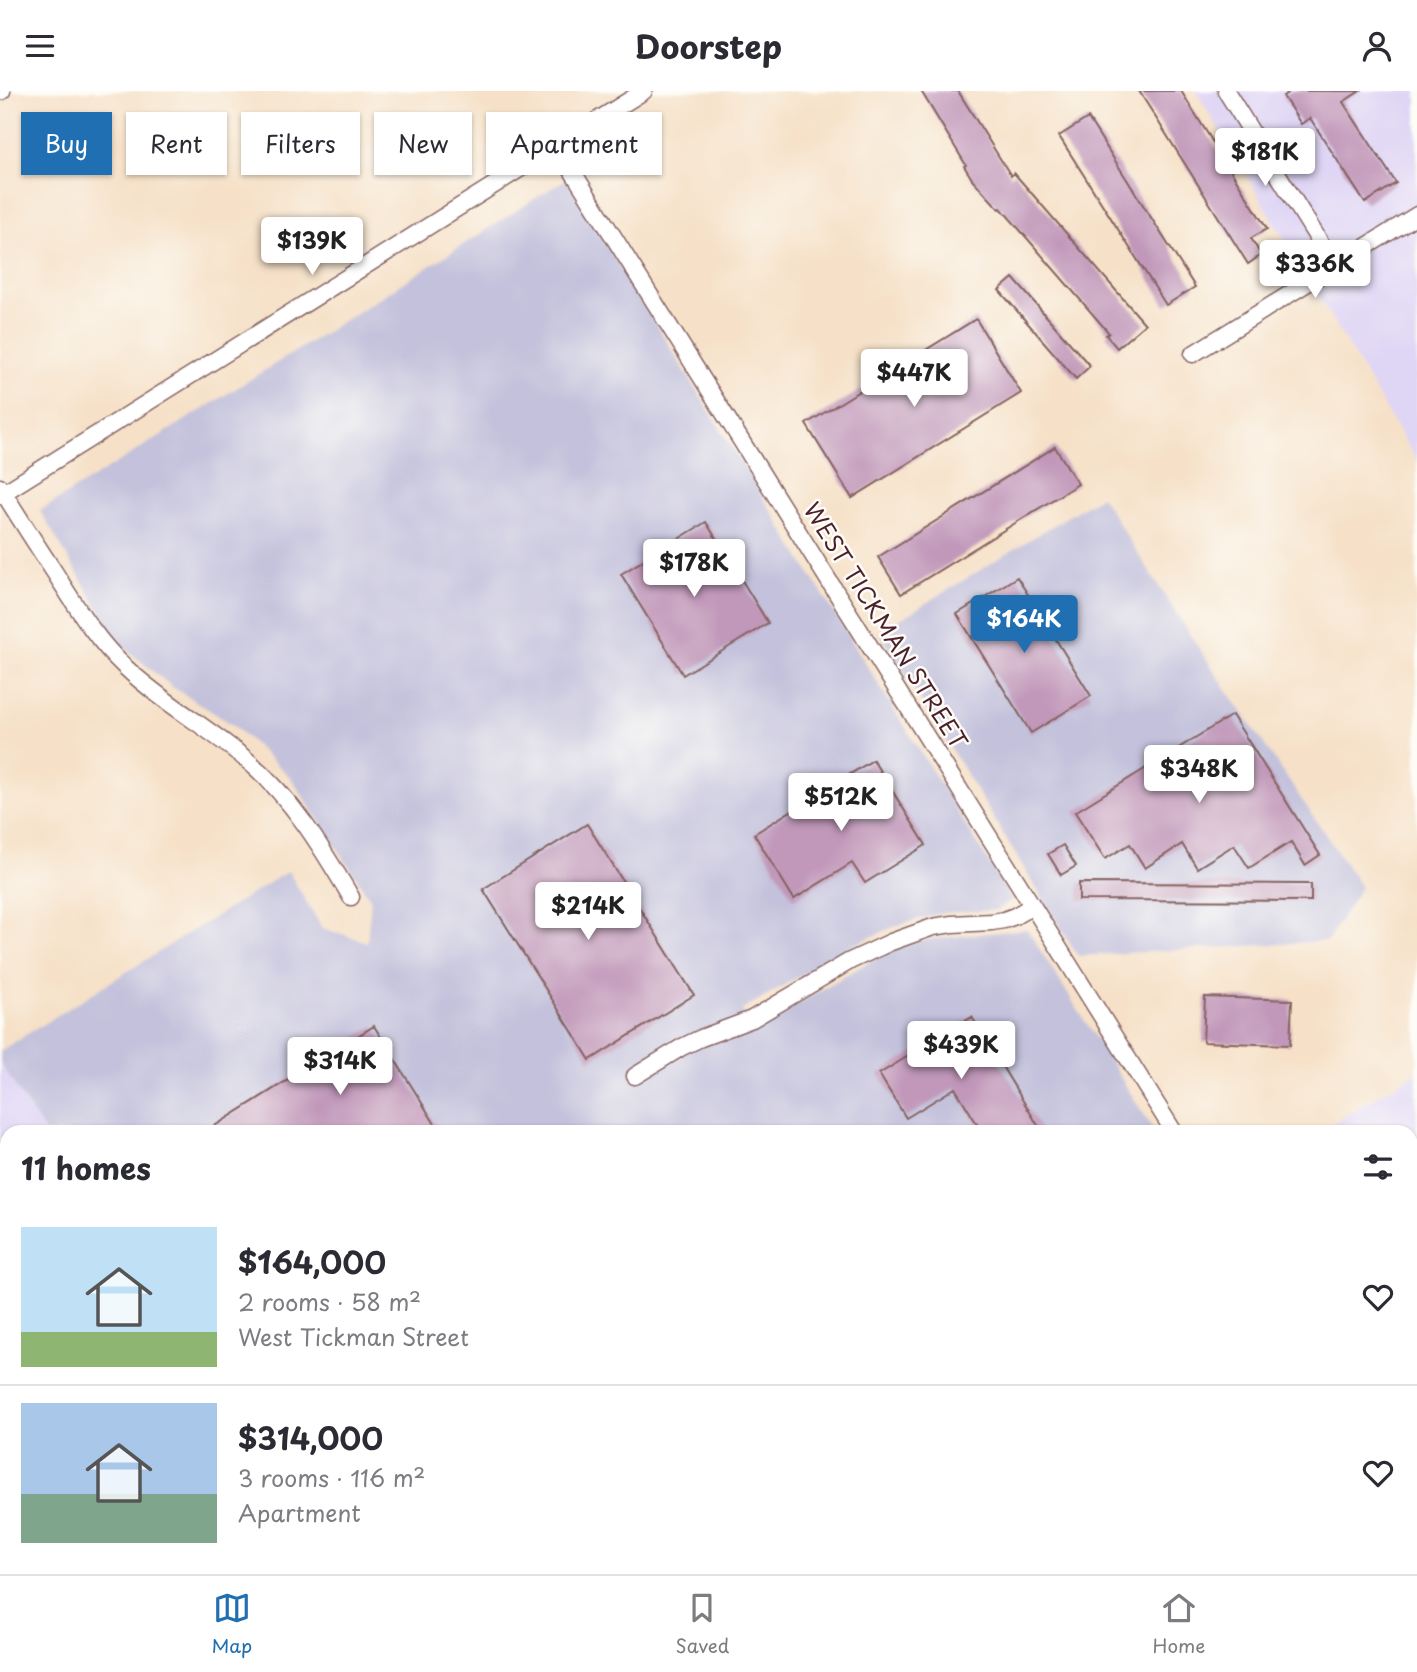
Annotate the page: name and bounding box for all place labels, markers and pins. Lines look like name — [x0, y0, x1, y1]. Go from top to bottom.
pin: $181K — [1216, 129, 1314, 188]
pin: $139K — [263, 218, 361, 277]
pin: $336K — [1266, 241, 1364, 300]
pin: $447K — [865, 349, 963, 409]
pin: $178K — [645, 539, 743, 599]
pin: $164K — [975, 595, 1073, 655]
pin: $348K — [1150, 745, 1248, 805]
pin: $512K — [792, 773, 890, 833]
pin: $214K — [539, 883, 637, 942]
pin: $439K — [912, 1021, 1010, 1081]
pin: $314K — [291, 1037, 389, 1097]

